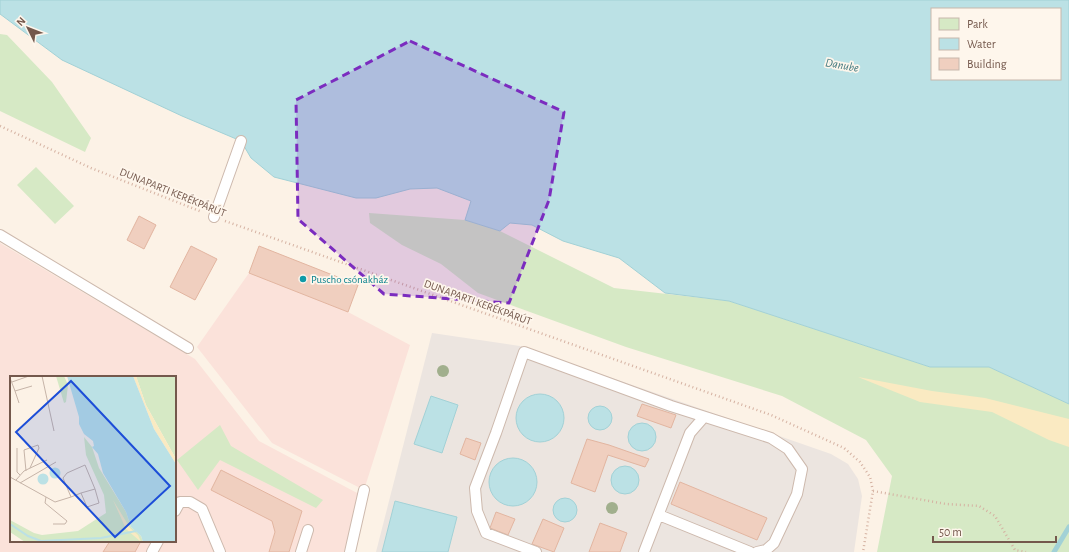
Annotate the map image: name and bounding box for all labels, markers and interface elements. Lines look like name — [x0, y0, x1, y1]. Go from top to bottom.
north arrow — [8, 8, 48, 48]
legend — [931, 8, 1061, 80]
text: N — [14, 15, 28, 28]
text: Park — [967, 18, 988, 30]
text: Water — [967, 38, 996, 50]
water label: Danube — [824, 56, 860, 74]
text: Building — [967, 58, 1007, 70]
street label: DUNAPARTI KERÉKPÁRÚT — [118, 165, 229, 219]
marker: Puscho csónakház — [298, 274, 308, 284]
place label: Puscho csónakház — [311, 274, 389, 285]
street label: DUNAPARTI KERÉKPÁRÚT — [423, 277, 534, 327]
inset map — [10, 376, 176, 542]
scale bar — [933, 518, 1056, 544]
text: 50 m — [939, 526, 962, 538]

